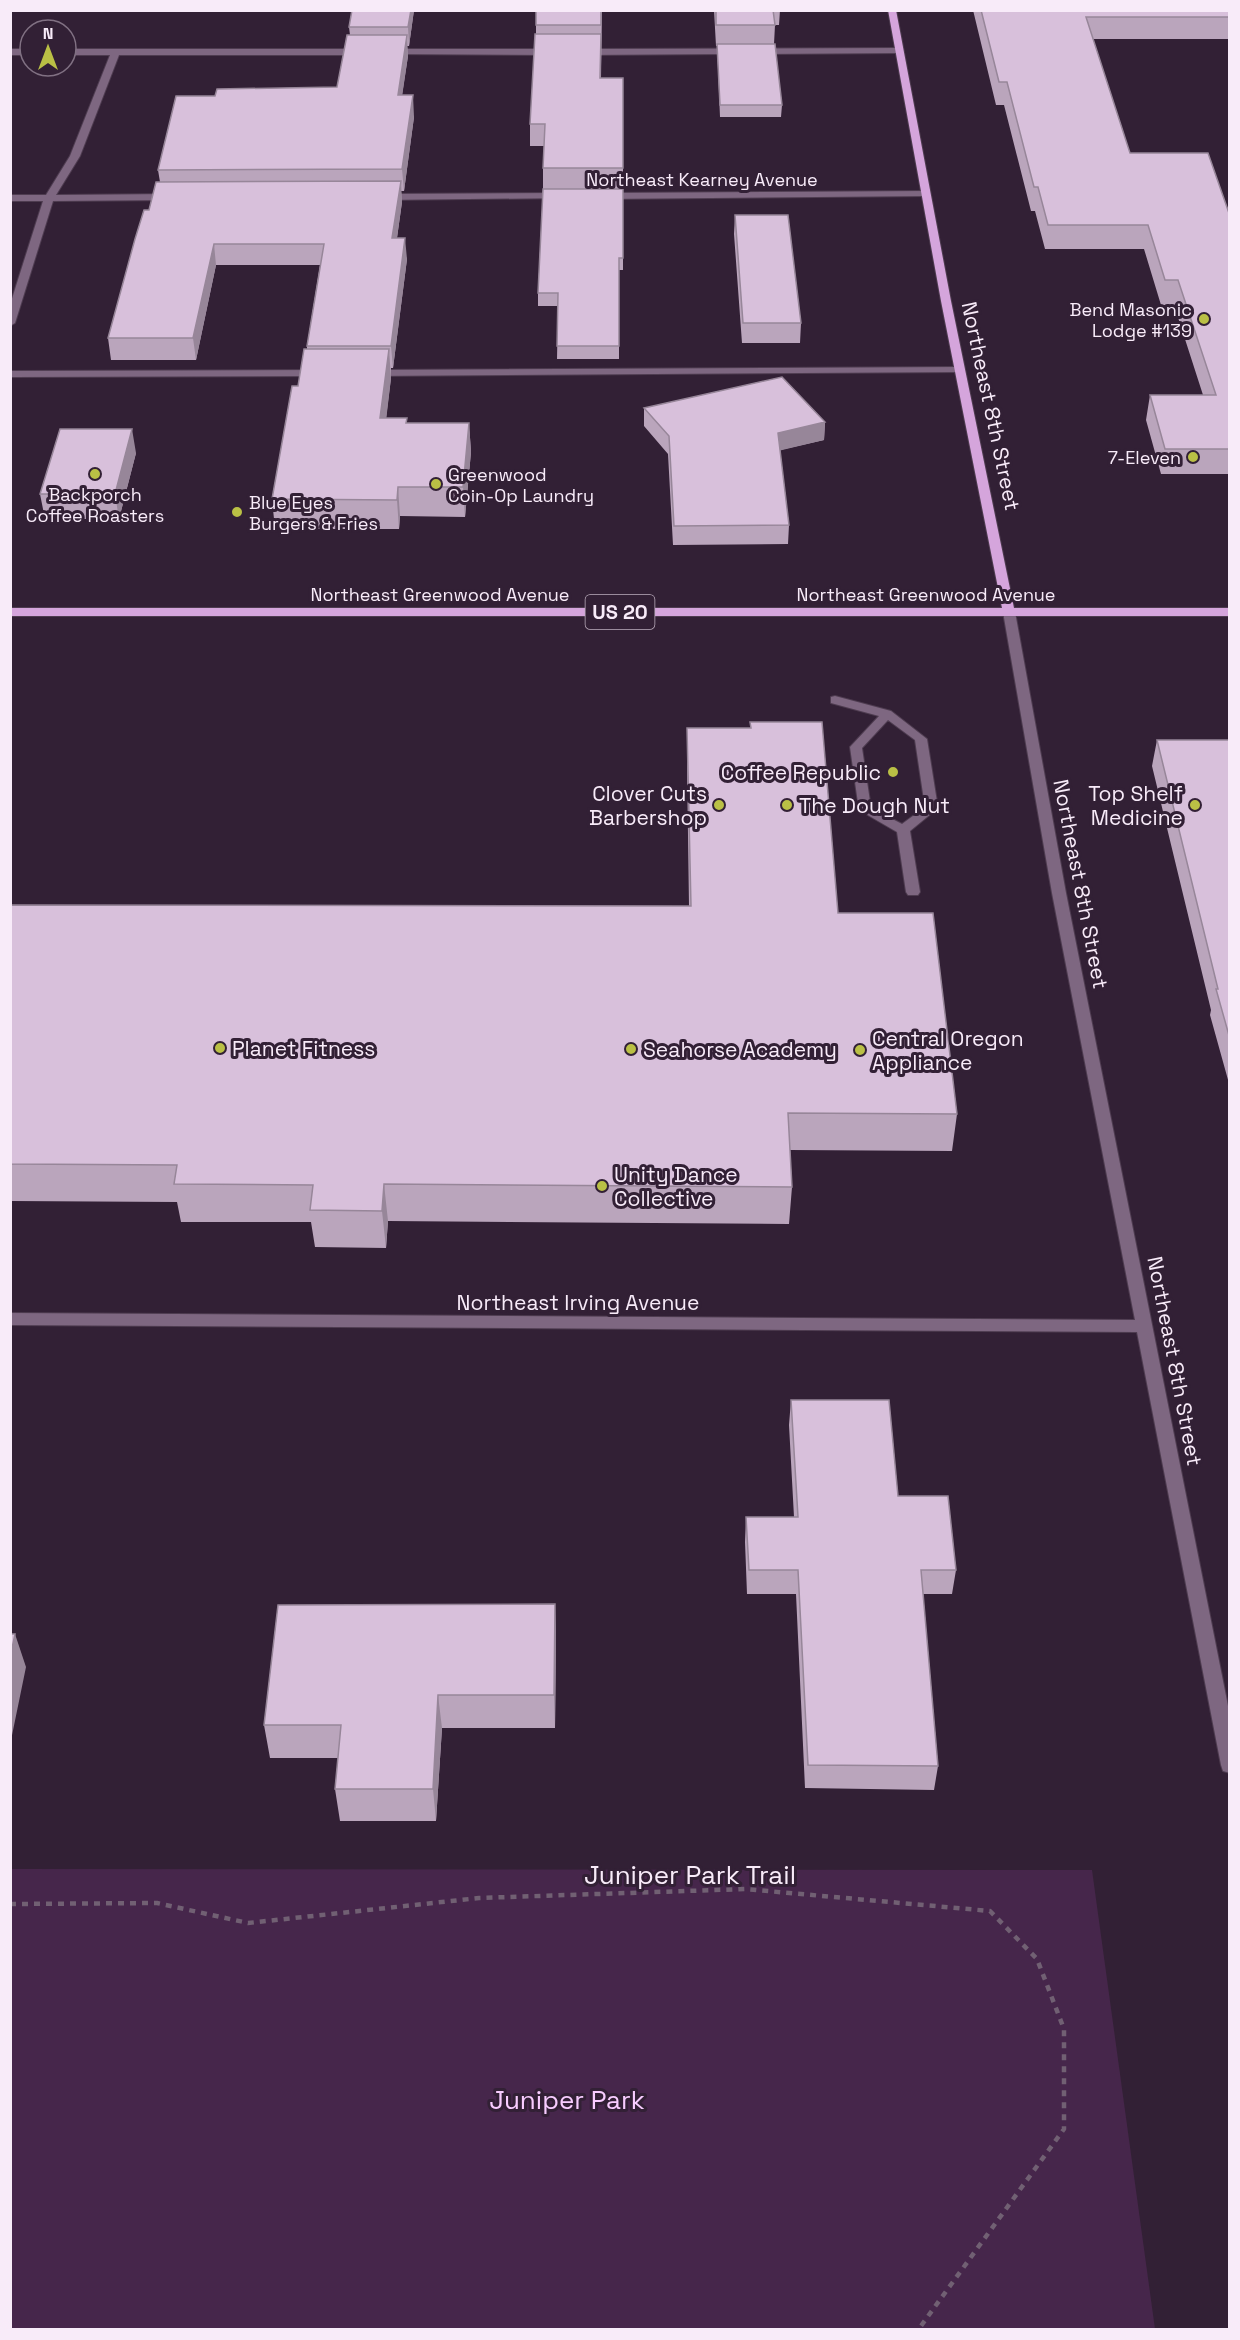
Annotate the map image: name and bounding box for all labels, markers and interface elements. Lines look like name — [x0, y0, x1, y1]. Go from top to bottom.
north arrow — [18, 18, 78, 78]
text: N — [43, 23, 53, 44]
street label: Northeast Kearney Avenue — [586, 168, 818, 191]
place label: Bend Masonic Lodge #139 — [1070, 298, 1192, 342]
street label: Northeast 8th Street — [956, 299, 1026, 513]
marker: Bend Masonic Lodge #139 — [1197, 312, 1211, 326]
place label: 7-Eleven — [1108, 446, 1181, 469]
marker: 7-Eleven — [1186, 450, 1200, 464]
place label: Greenwood Coin-Op Laundry — [448, 463, 594, 507]
marker: Backporch Coffee Roasters — [88, 467, 102, 481]
marker: Greenwood Coin-Op Laundry — [429, 477, 443, 491]
place label: Backporch Coffee Roasters — [26, 483, 164, 527]
place label: Blue Eyes Burgers & Fries — [249, 491, 378, 535]
marker: Blue Eyes Burgers & Fries — [230, 505, 244, 519]
street label: Northeast Greenwood Avenue — [311, 583, 569, 606]
street label: Northeast Greenwood Avenue — [797, 583, 1055, 606]
road number: US 20 — [586, 595, 654, 629]
place label: Coffee Republic — [721, 759, 881, 786]
marker: Coffee Republic — [886, 765, 900, 779]
street label: Northeast 8th Street — [1047, 777, 1115, 991]
place label: Clover Cuts Barbershop — [589, 780, 707, 831]
place label: Top Shelf Medicine — [1088, 780, 1183, 831]
place label: The Dough Nut — [799, 792, 950, 819]
marker: Clover Cuts Barbershop — [712, 798, 726, 812]
marker: The Dough Nut — [780, 798, 794, 812]
marker: Top Shelf Medicine — [1188, 798, 1202, 812]
place label: Central Oregon Appliance — [872, 1025, 1024, 1076]
place label: Planet Fitness — [232, 1035, 375, 1062]
place label: Seahorse Academy — [643, 1036, 837, 1063]
marker: Planet Fitness — [213, 1041, 227, 1055]
marker: Seahorse Academy — [624, 1042, 638, 1056]
marker: Central Oregon Appliance — [853, 1043, 867, 1057]
place label: Unity Dance Collective — [614, 1161, 738, 1212]
marker: Unity Dance Collective — [595, 1179, 609, 1193]
street label: Northeast 8th Street — [1141, 1254, 1209, 1468]
street label: Northeast Irving Avenue — [457, 1289, 699, 1316]
street label: Juniper Park Trail — [584, 1858, 796, 1892]
park label: Juniper Park — [489, 2083, 645, 2117]

